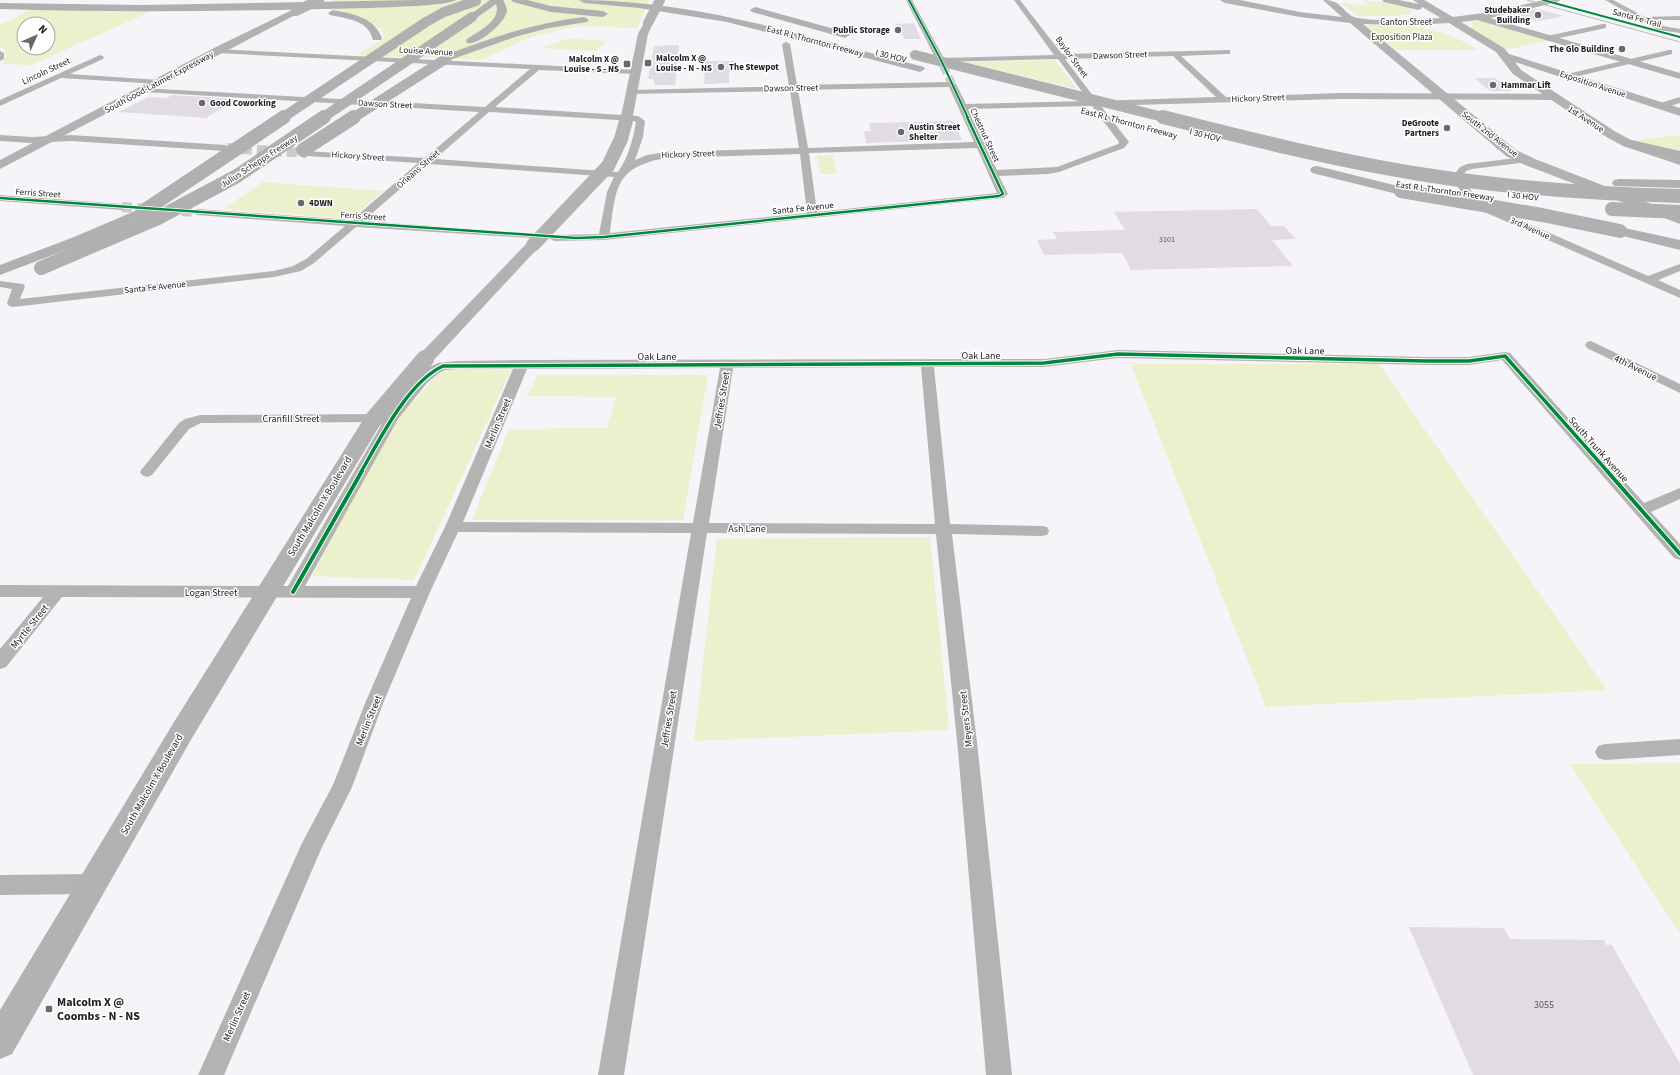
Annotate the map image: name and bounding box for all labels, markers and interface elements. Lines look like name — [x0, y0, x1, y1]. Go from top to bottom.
place label: Studebaker Building — [1484, 4, 1530, 27]
street label: Santa Fe Trail — [1611, 6, 1663, 31]
marker: Studebaker Building — [1533, 10, 1543, 20]
north arrow — [16, 16, 56, 56]
street label: Canton Street — [1380, 16, 1432, 29]
text: N — [35, 21, 51, 37]
street label: East R L Thornton Freeway — [765, 22, 865, 61]
place label: Public Storage — [833, 24, 890, 37]
marker: Public Storage — [893, 25, 903, 35]
park label: Exposition Plaza — [1371, 31, 1433, 44]
street label: Baylor Street — [1052, 34, 1091, 81]
place label: The Glo Building — [1549, 43, 1614, 56]
street label: Louise Avenue — [399, 44, 454, 59]
marker: The Glo Building — [1617, 44, 1627, 54]
street label: I 30 HOV — [874, 46, 908, 67]
street label: South Good-Latimer Expressway — [102, 48, 217, 117]
street label: Dawson Street — [1093, 48, 1147, 63]
place label: Malcolm X @ Louise - N - NS — [656, 52, 712, 75]
place label: Malcolm X @ Louise - S - NS — [564, 53, 619, 76]
street label: Lincoln Street — [20, 55, 72, 88]
marker: Malcolm X @ Louise - N - NS — [643, 58, 653, 68]
marker: Malcolm X @ Louise - S - NS — [622, 59, 632, 69]
place label: The Stewpot — [729, 61, 779, 74]
marker: The Stewpot — [716, 62, 726, 72]
street label: Exposition Avenue — [1558, 68, 1628, 101]
place label: Hammar Lift — [1501, 79, 1552, 92]
marker: Hammar Lift — [1488, 80, 1498, 90]
street label: Dawson Street — [764, 82, 818, 95]
street label: Hickory Street — [1231, 91, 1285, 106]
place label: Good Coworking — [210, 97, 276, 110]
street label: Dawson Street — [357, 97, 413, 112]
marker: Good Coworking — [197, 98, 207, 108]
street label: 1st Avenue — [1565, 103, 1607, 136]
street label: East R L Thornton Freeway — [1079, 104, 1179, 143]
street label: Chestnut Street — [966, 106, 1003, 164]
street label: South 2nd Avenue — [1459, 108, 1521, 161]
place label: DeGroote Partners — [1402, 117, 1439, 140]
place label: Austin Street Shelter — [908, 121, 961, 144]
marker: DeGroote Partners — [1442, 123, 1452, 133]
street label: I 30 HOV — [1188, 125, 1222, 146]
marker: Austin Street Shelter — [896, 127, 906, 137]
street label: Julius Schepps Freeway — [218, 131, 301, 191]
street label: Orleans Street — [394, 147, 443, 192]
street label: Hickory Street — [661, 147, 715, 162]
street label: Hickory Street — [331, 148, 385, 165]
street label: East R L Thornton Freeway — [1395, 178, 1496, 205]
street label: Ferris Street — [15, 185, 61, 202]
street label: I 30 HOV — [1507, 188, 1540, 205]
place label: 4DWN — [309, 197, 333, 210]
marker: 4DWN — [296, 198, 306, 208]
street label: Santa Fe Avenue — [772, 199, 835, 218]
street label: Ferris Street — [340, 208, 386, 225]
street label: 3rd Avenue — [1508, 214, 1552, 243]
house number: 3101 — [1159, 234, 1175, 245]
street label: Santa Fe Avenue — [124, 278, 187, 297]
street label: Oak Lane — [1285, 344, 1325, 358]
street label: Oak Lane — [962, 349, 1001, 363]
street label: Oak Lane — [638, 350, 677, 364]
street label: 4th Avenue — [1612, 351, 1660, 384]
street label: Jeffries Street — [711, 370, 734, 430]
street label: Merlin Street — [481, 396, 515, 451]
street label: Cranfill Street — [263, 412, 320, 426]
street label: South Trunk Avenue — [1565, 414, 1632, 486]
street label: South Malcolm X Boulevard — [284, 454, 355, 559]
street label: Ash Lane — [728, 522, 766, 536]
street label: Logan Street — [185, 586, 238, 600]
street label: Myrtle Street — [8, 601, 52, 652]
street label: Jeffries Street — [658, 689, 681, 749]
street label: Meyers Street — [956, 689, 976, 748]
street label: Merlin Street — [352, 692, 386, 748]
street label: South Malcolm X Boulevard — [117, 731, 187, 838]
street label: Merlin Street — [220, 989, 254, 1044]
place label: Malcolm X @ Coombs - N - NS — [57, 994, 140, 1025]
house number: 3055 — [1534, 998, 1554, 1012]
marker: Malcolm X @ Coombs - N - NS — [44, 1004, 54, 1014]

